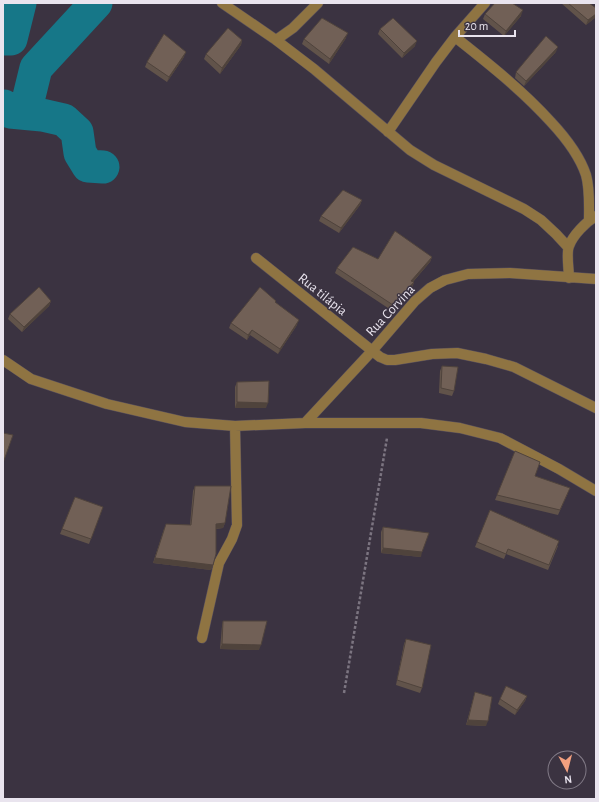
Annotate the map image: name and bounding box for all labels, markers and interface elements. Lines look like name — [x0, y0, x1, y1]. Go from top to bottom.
scale bar — [459, 12, 515, 38]
text: 20 m — [465, 20, 488, 32]
street label: Rua tilápia — [295, 271, 350, 319]
street label: Rua Corvina — [364, 282, 418, 339]
north arrow — [547, 750, 587, 790]
text: N — [564, 774, 573, 785]

